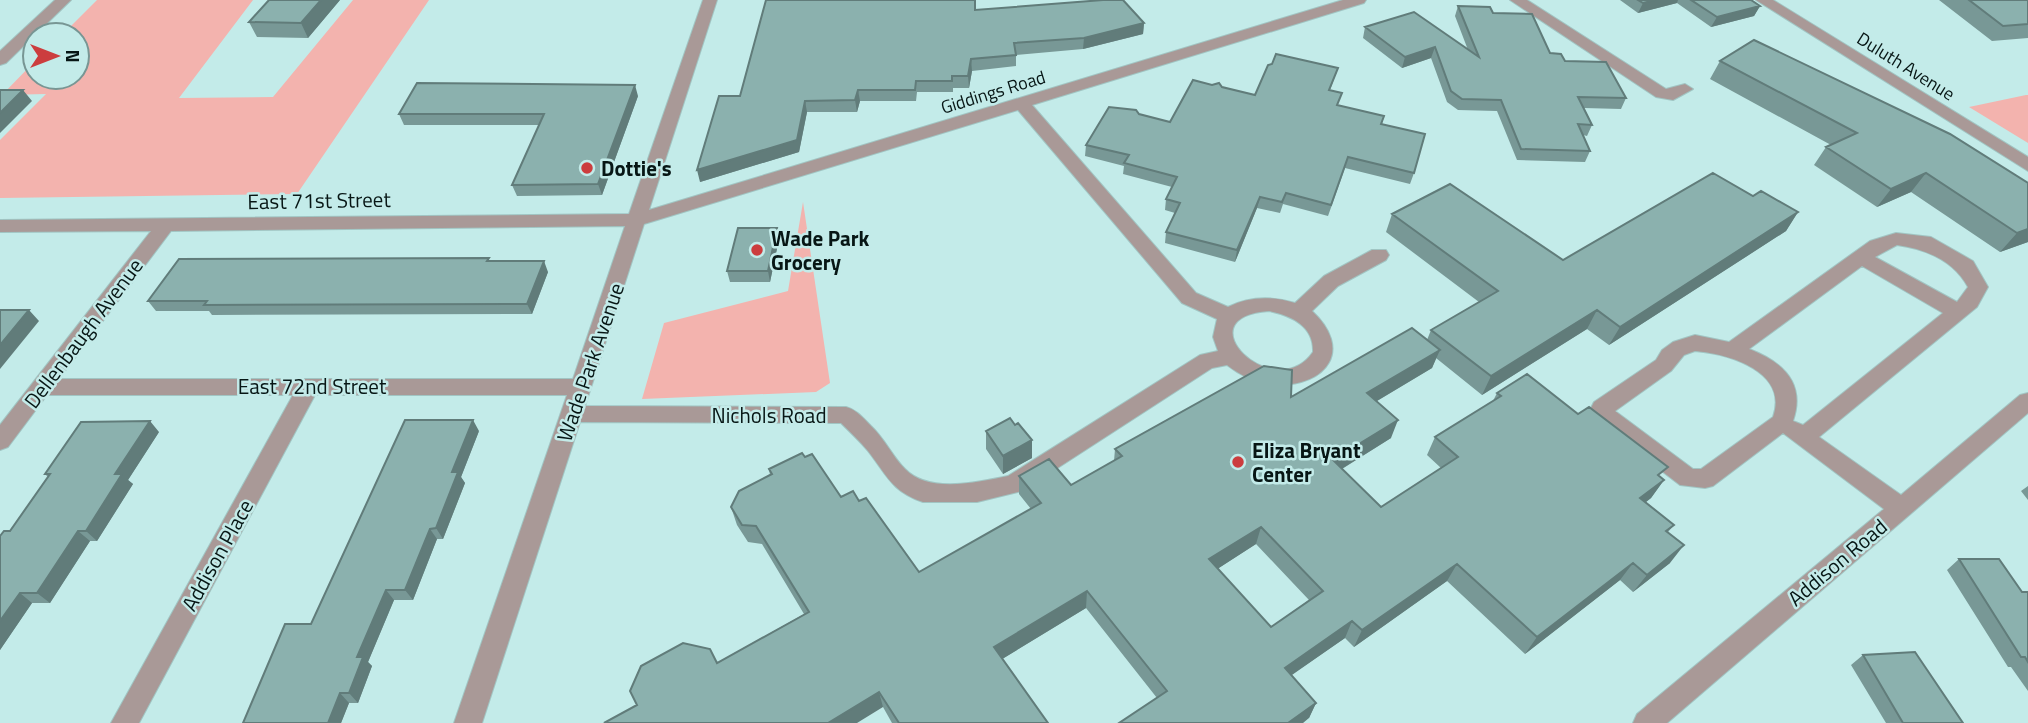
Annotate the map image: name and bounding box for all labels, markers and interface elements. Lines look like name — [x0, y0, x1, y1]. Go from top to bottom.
north arrow — [21, 21, 91, 91]
street label: Duluth Avenue — [1852, 25, 1960, 107]
text: N — [59, 49, 88, 63]
street label: Giddings Road — [937, 63, 1049, 121]
place label: Dottie's — [601, 152, 672, 184]
marker: Dottie's — [579, 160, 595, 176]
street label: East 71st Street — [247, 183, 392, 217]
place label: Wade Park Grocery — [771, 222, 870, 278]
marker: Wade Park Grocery — [749, 242, 765, 258]
street label: Dellenbaugh Avenue — [16, 251, 150, 415]
street label: Wade Park Avenue — [548, 278, 632, 446]
street label: East 72nd Street — [238, 370, 387, 402]
street label: Nichols Road — [711, 399, 827, 431]
place label: Eliza Bryant Center — [1252, 434, 1361, 490]
marker: Eliza Bryant Center — [1230, 454, 1246, 470]
street label: Addison Place — [173, 493, 261, 617]
street label: Addison Road — [1780, 511, 1894, 613]

